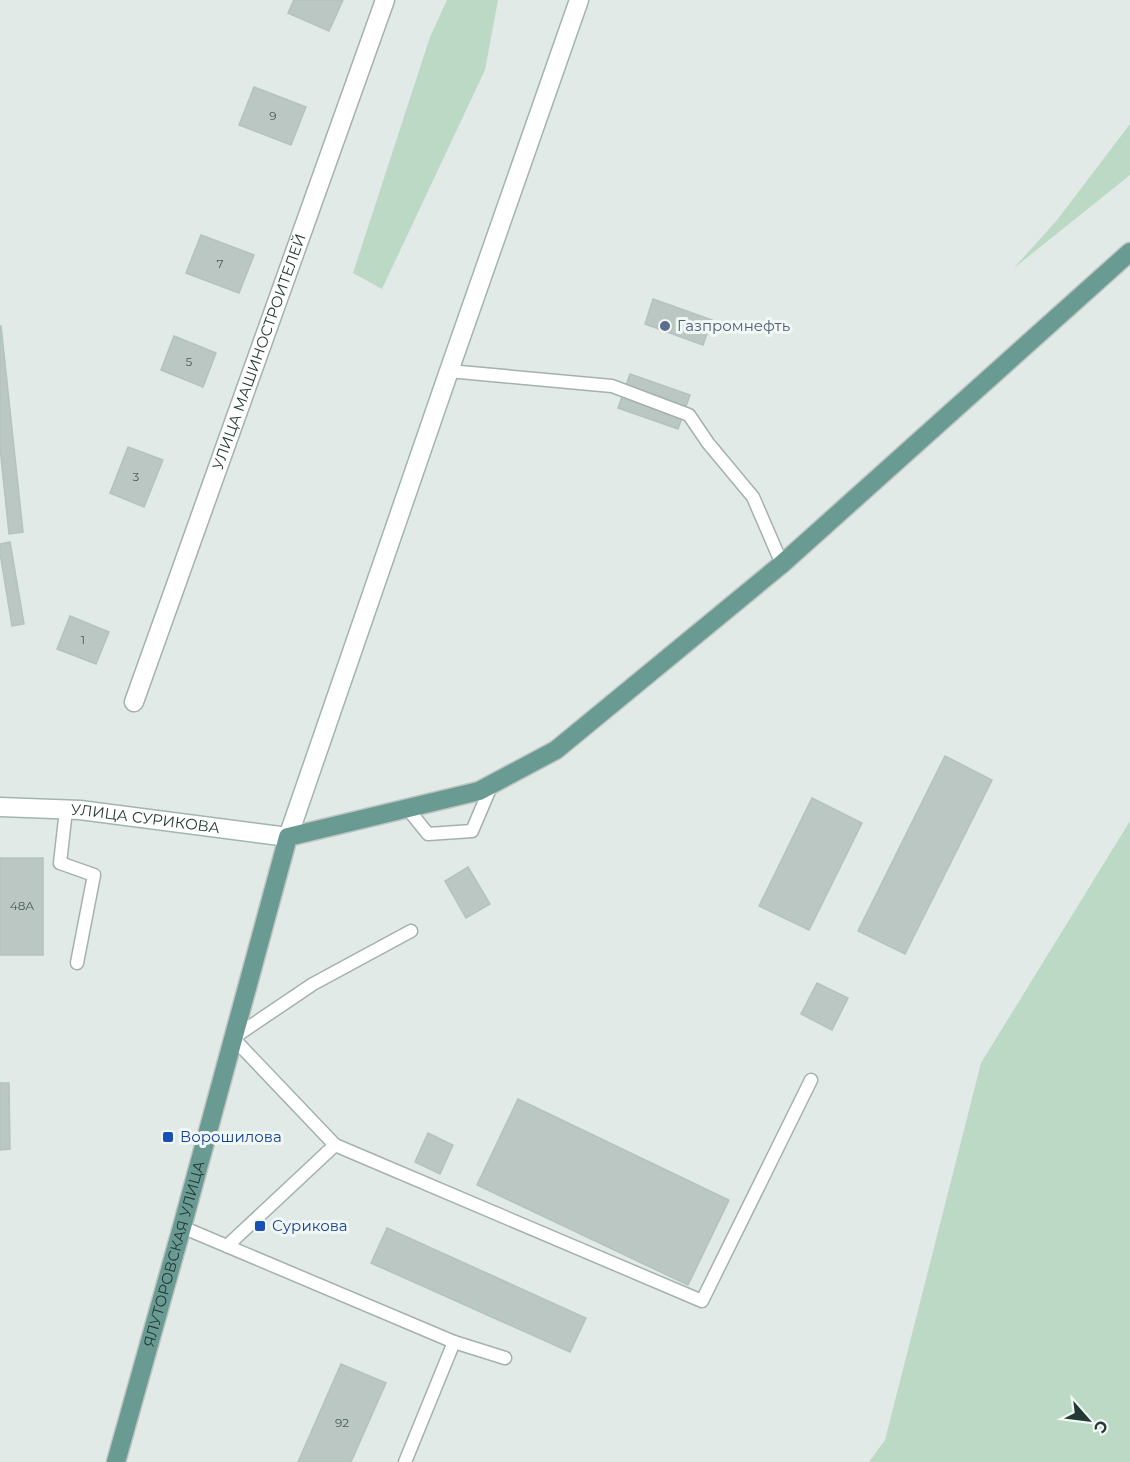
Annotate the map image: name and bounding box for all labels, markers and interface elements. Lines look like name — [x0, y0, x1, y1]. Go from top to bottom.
house number: 9 — [269, 108, 277, 123]
street label: УЛИЦА МАШИНОСТРОИТЕЛЕЙ — [208, 231, 310, 472]
house number: 7 — [216, 256, 224, 271]
place label: Газпромнефть — [677, 316, 790, 335]
marker: Газпромнефть — [658, 319, 672, 333]
house number: 5 — [186, 354, 193, 369]
house number: 3 — [133, 469, 140, 484]
house number: 1 — [81, 632, 85, 647]
street label: УЛИЦА СУРИКОВА — [71, 800, 221, 837]
house number: 48А — [10, 898, 34, 913]
place label: Ворошилова — [180, 1127, 282, 1146]
marker: Ворошилова — [161, 1130, 175, 1144]
street label: ЯЛУТОРОВСКАЯ УЛИЦА — [139, 1159, 209, 1349]
place label: Сурикова — [272, 1216, 348, 1235]
marker: Сурикова — [253, 1219, 267, 1233]
north arrow — [1058, 1390, 1118, 1450]
house number: 92 — [335, 1415, 349, 1430]
text: С — [1090, 1417, 1112, 1437]

